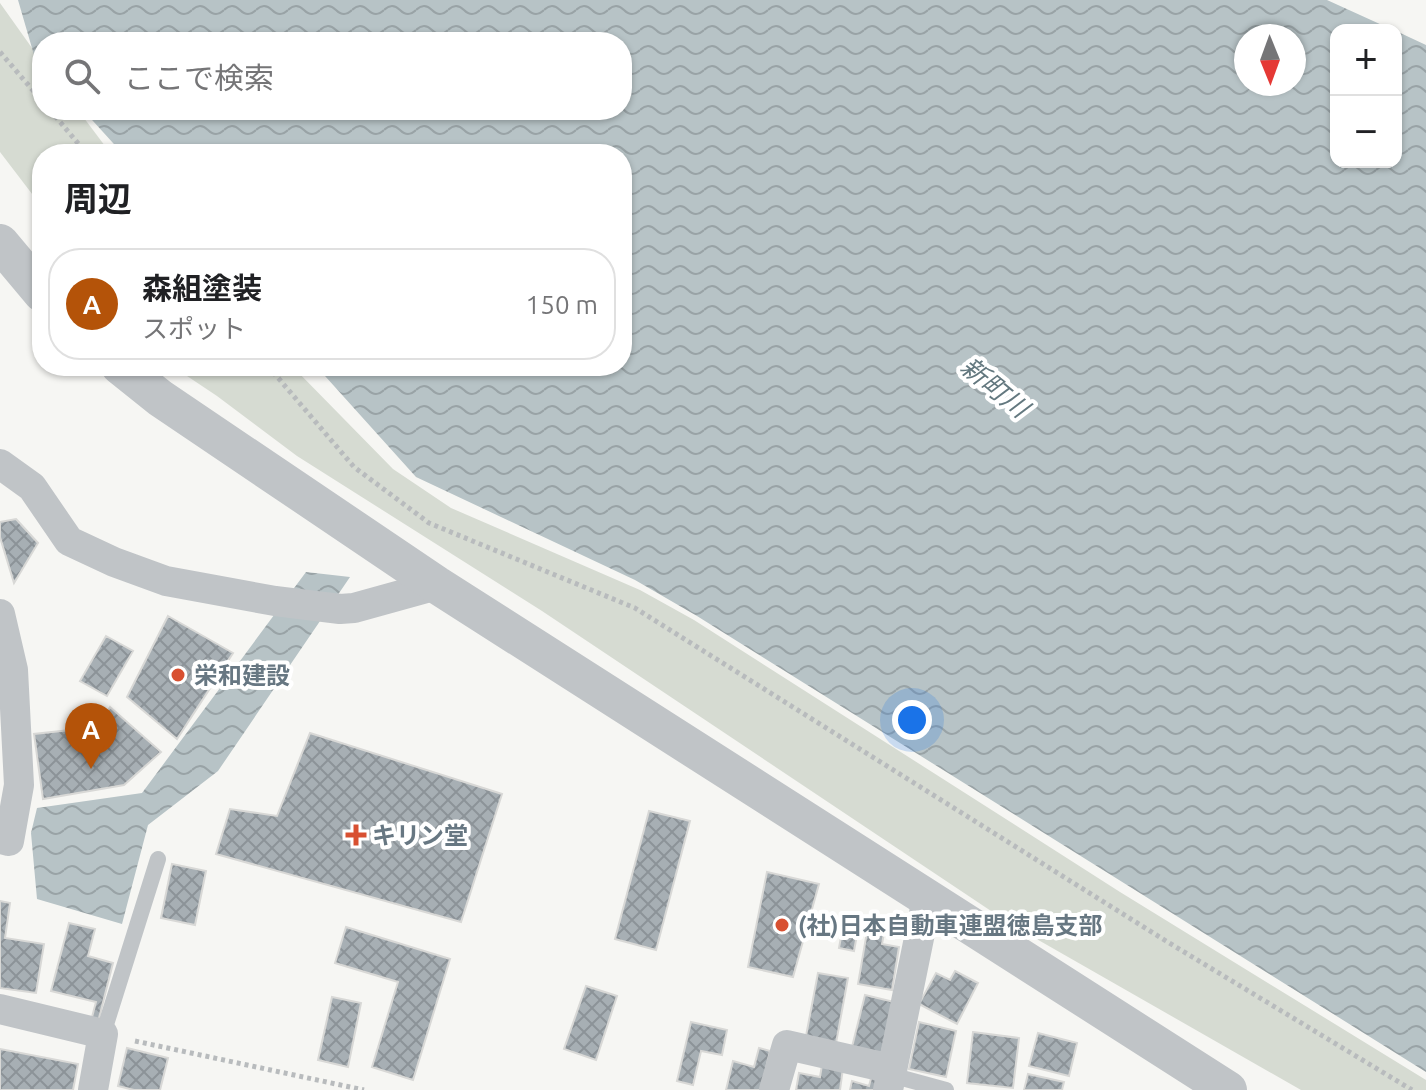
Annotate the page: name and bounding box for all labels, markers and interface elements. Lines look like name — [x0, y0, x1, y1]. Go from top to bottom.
north arrow — [1234, 24, 1306, 96]
map controls — [1330, 24, 1402, 168]
button: + — [1330, 24, 1402, 96]
search box — [32, 32, 632, 120]
icon: search — [60, 54, 104, 98]
text: ここで検索 — [124, 61, 274, 95]
button: − — [1330, 96, 1402, 168]
text: 周辺 — [64, 179, 132, 217]
text: 森組塗装 — [142, 271, 262, 305]
text: A — [83, 290, 101, 319]
text: 150 m — [526, 290, 598, 319]
text: スポット — [142, 314, 246, 343]
water label: 新町川 — [956, 351, 1037, 425]
place label: 栄和建設 — [194, 662, 290, 689]
marker: 栄和建設 — [169, 666, 187, 684]
your location — [892, 700, 932, 740]
pin: A — [65, 703, 117, 769]
place label: キリン堂 — [372, 822, 468, 849]
marker: キリン堂 — [347, 826, 365, 844]
place label: (社)日本自動車連盟徳島支部 — [798, 912, 1103, 939]
marker: (社)日本自動車連盟徳島支部 — [773, 916, 791, 934]

